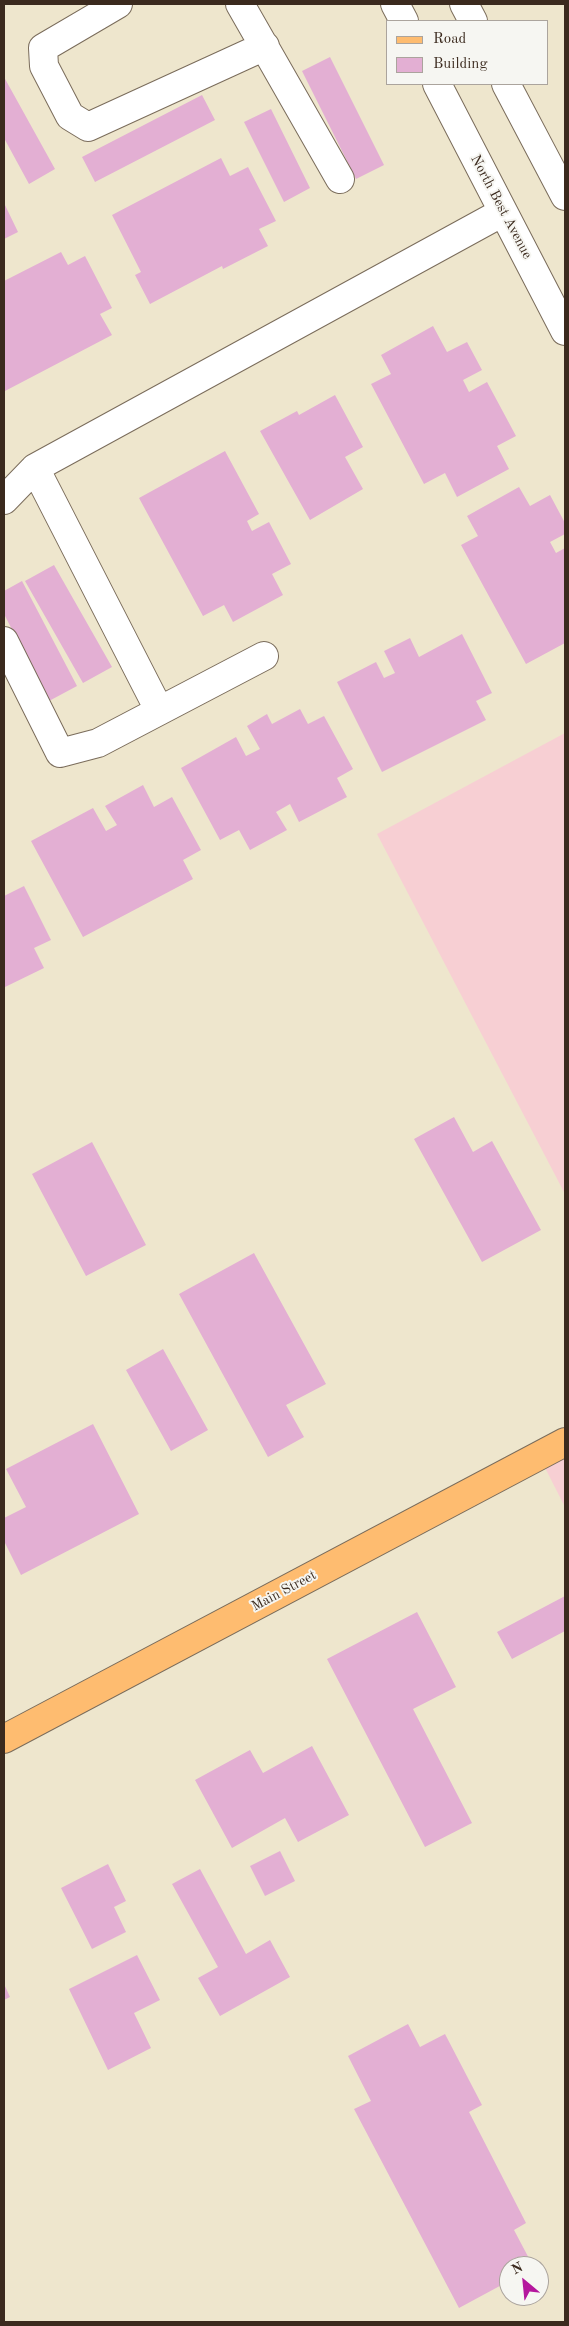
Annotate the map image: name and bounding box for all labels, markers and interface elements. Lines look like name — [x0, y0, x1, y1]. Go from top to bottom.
legend — [386, 20, 549, 85]
text: Road — [433, 32, 466, 47]
text: Building — [433, 57, 488, 72]
street label: North Best Avenue — [467, 152, 535, 262]
street label: Main Street — [249, 1567, 319, 1615]
north arrow — [499, 2256, 549, 2306]
text: N — [509, 2260, 525, 2277]

